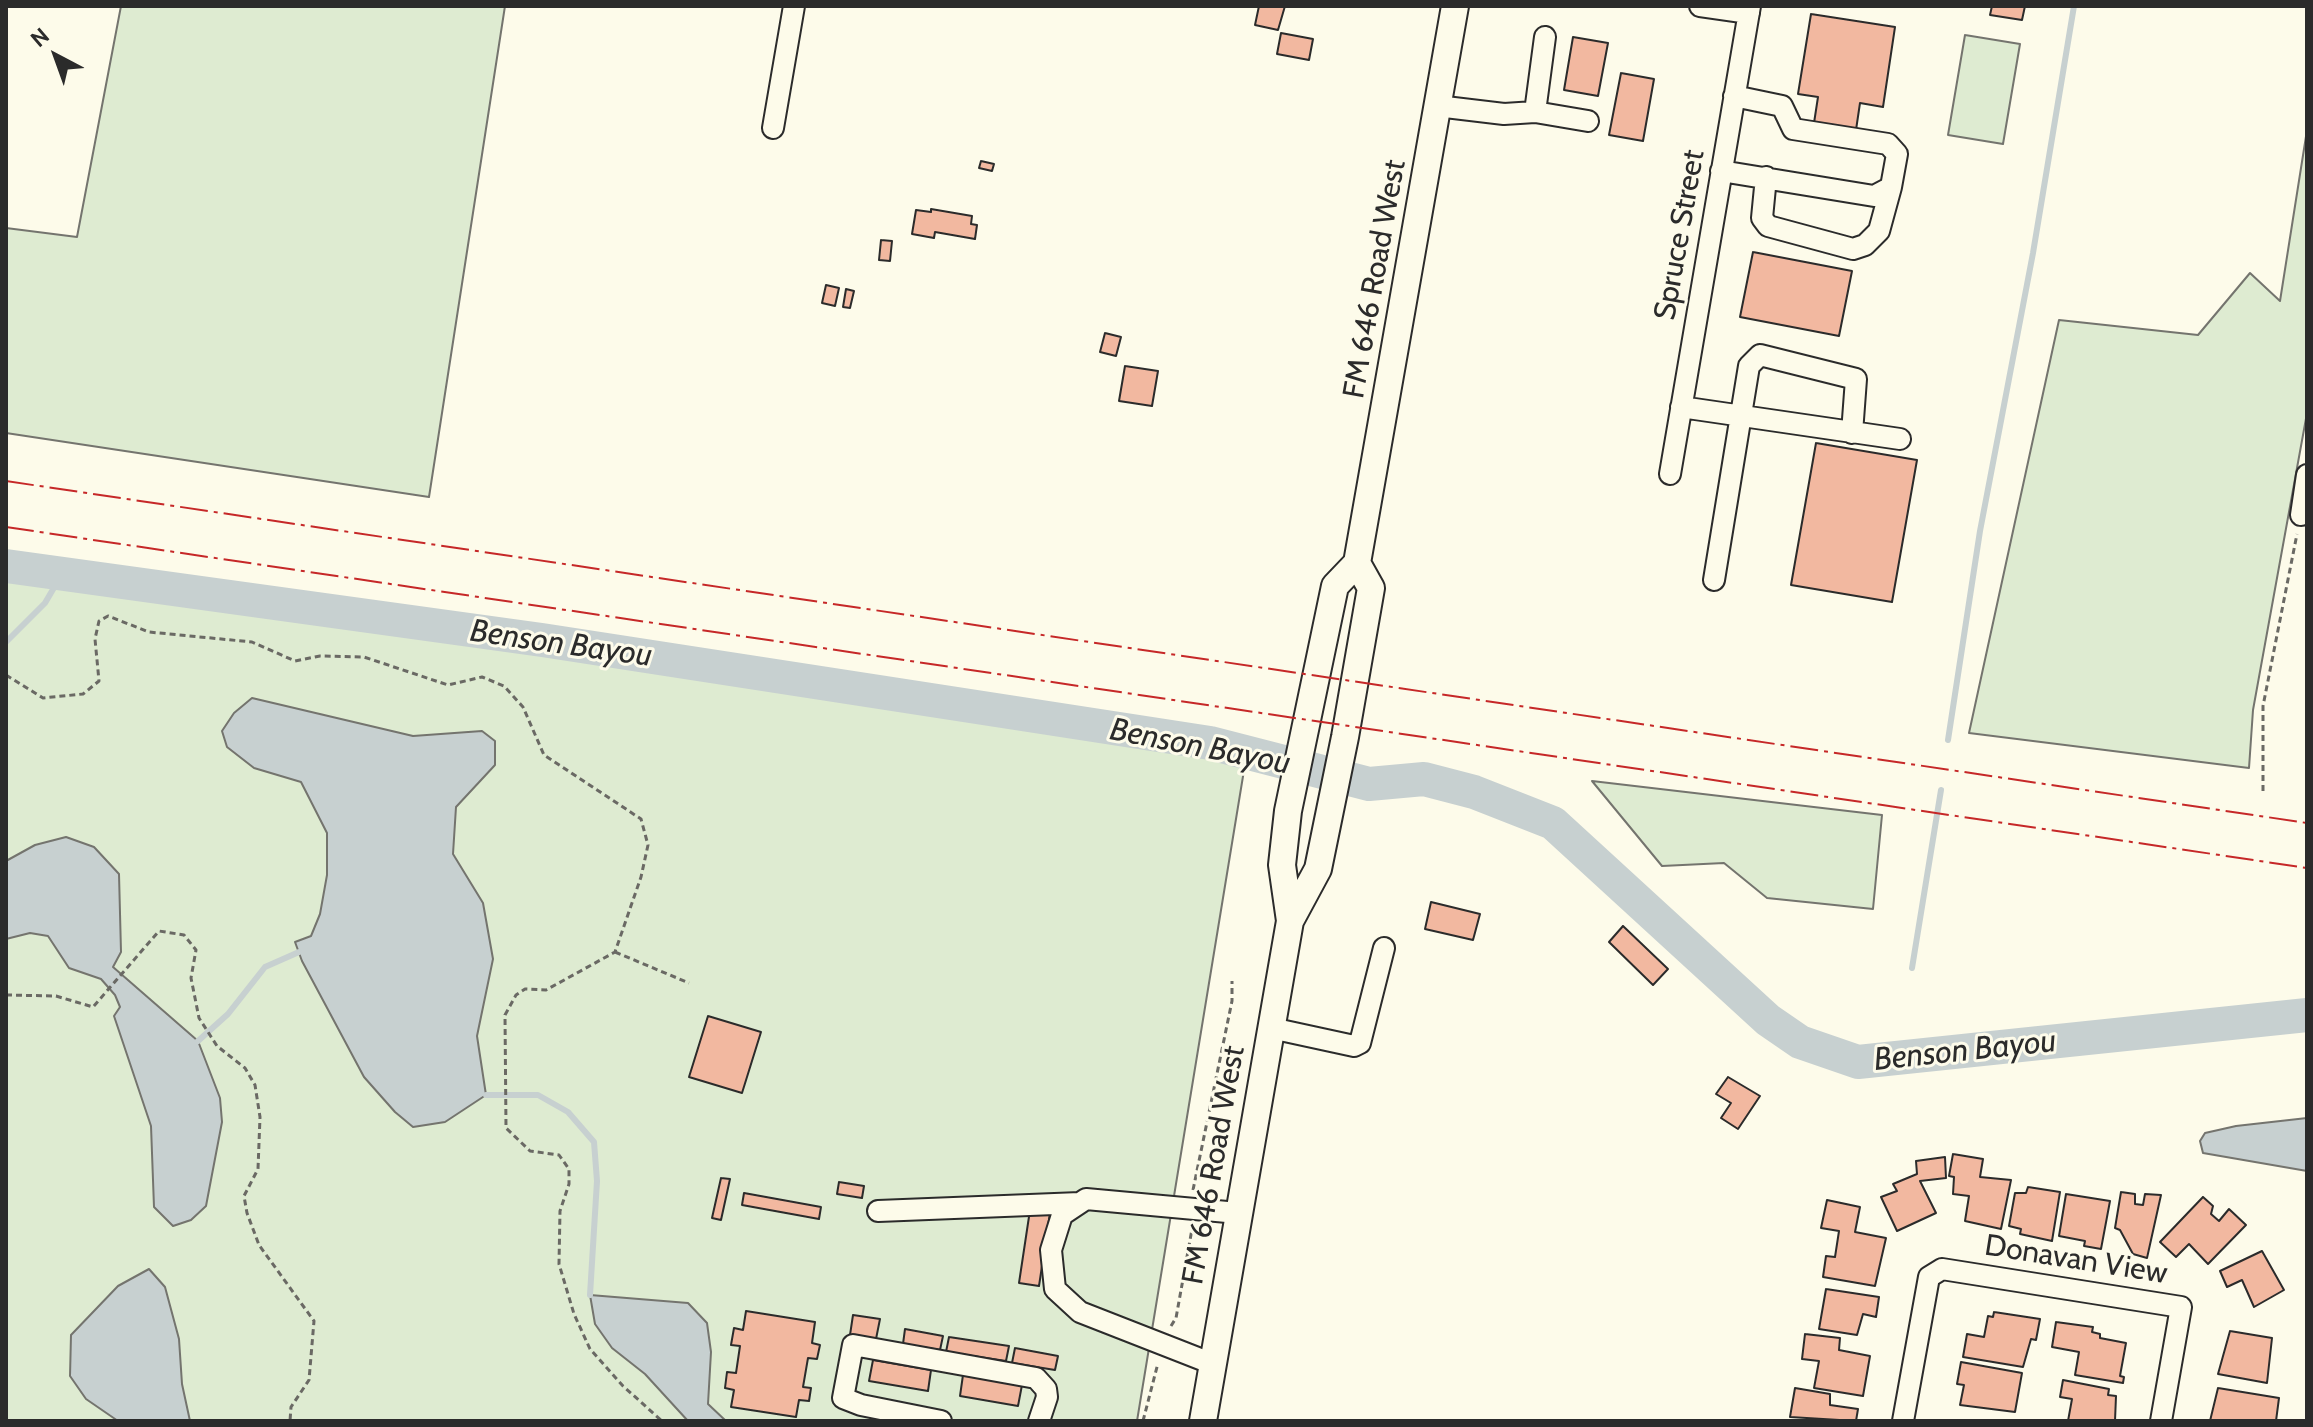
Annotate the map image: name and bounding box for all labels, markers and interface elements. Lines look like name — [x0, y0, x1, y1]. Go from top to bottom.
north arrow — [16, 16, 96, 96]
text: N — [25, 22, 55, 53]
street label: Spruce Street — [1647, 147, 1713, 323]
street label: FM 646 Road West — [1336, 157, 1414, 401]
water label: Benson Bayou — [468, 612, 654, 676]
water label: Benson Bayou — [1107, 711, 1293, 783]
water label: Benson Bayou — [1872, 1022, 2058, 1080]
street label: FM 646 Road West — [1175, 1043, 1253, 1287]
street label: Donavan View — [1982, 1228, 2170, 1292]

